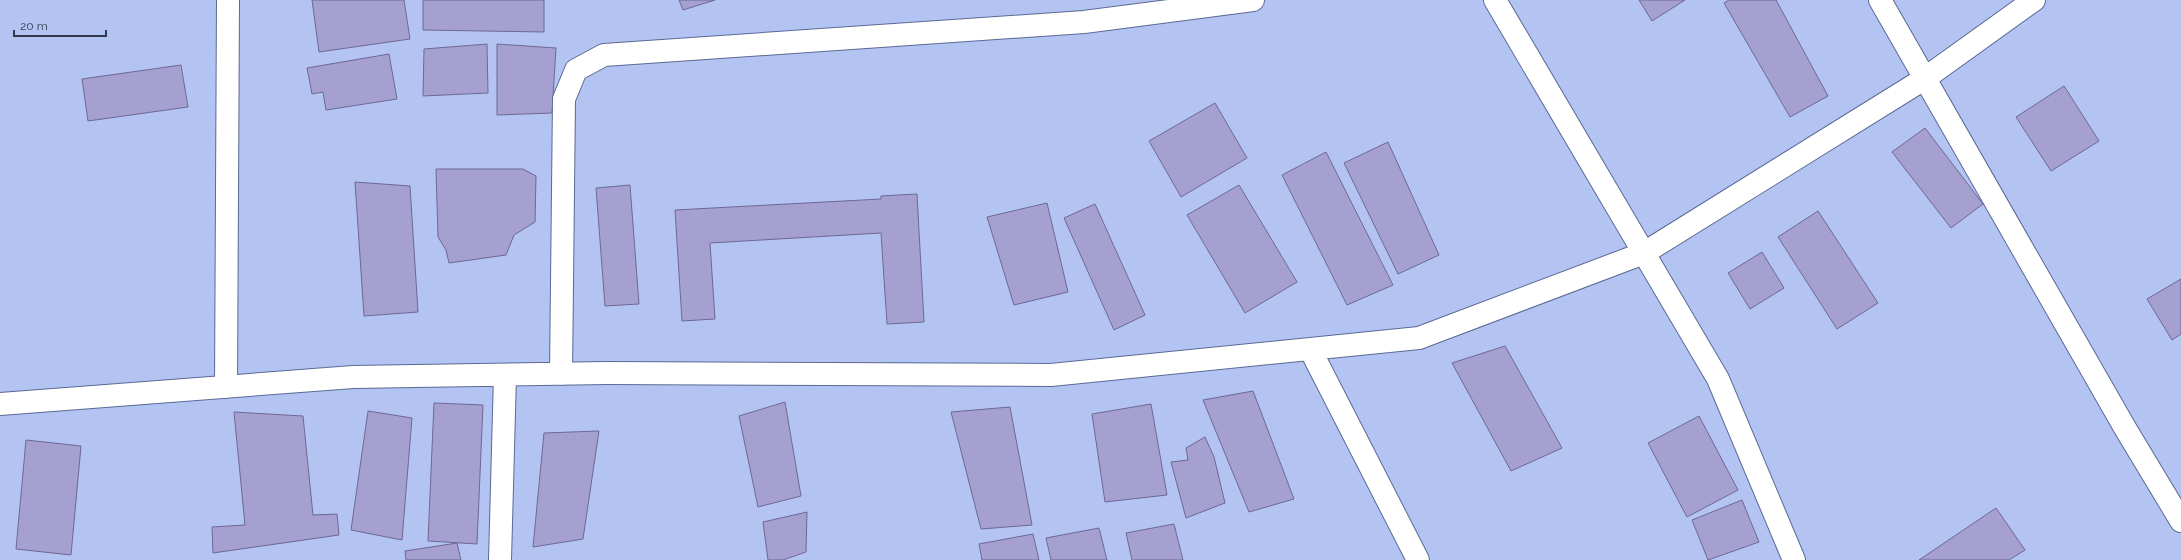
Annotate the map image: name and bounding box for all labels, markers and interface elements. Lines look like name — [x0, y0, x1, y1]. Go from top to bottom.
scale bar — [14, 12, 106, 38]
text: 20 m — [20, 19, 48, 33]

